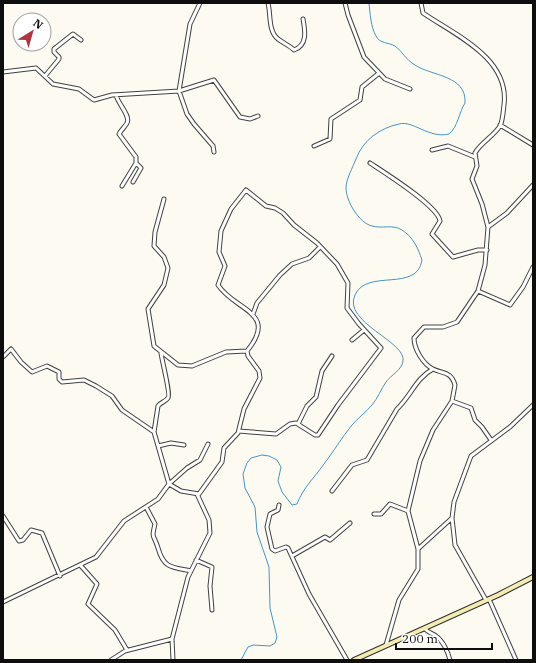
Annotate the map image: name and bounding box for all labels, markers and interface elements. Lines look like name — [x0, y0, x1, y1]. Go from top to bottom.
north arrow — [12, 12, 52, 52]
text: N — [30, 16, 46, 32]
scale bar — [396, 625, 492, 651]
text: 200 m — [402, 631, 438, 646]

